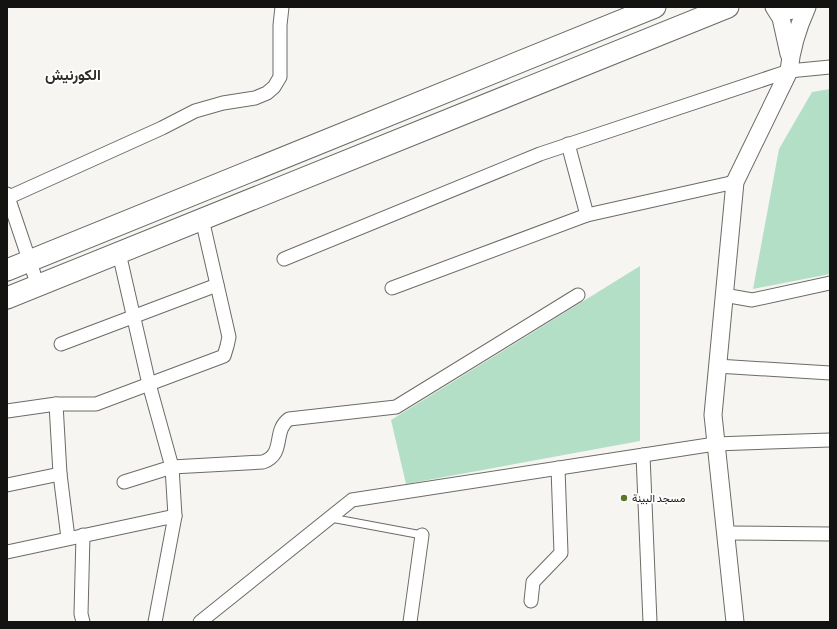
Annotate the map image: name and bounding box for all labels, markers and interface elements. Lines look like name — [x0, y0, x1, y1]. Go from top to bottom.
district label: الكورنيش — [45, 68, 101, 84]
marker: مسجد البينة — [619, 493, 629, 503]
place label: مسجد البينة — [632, 493, 685, 505]

